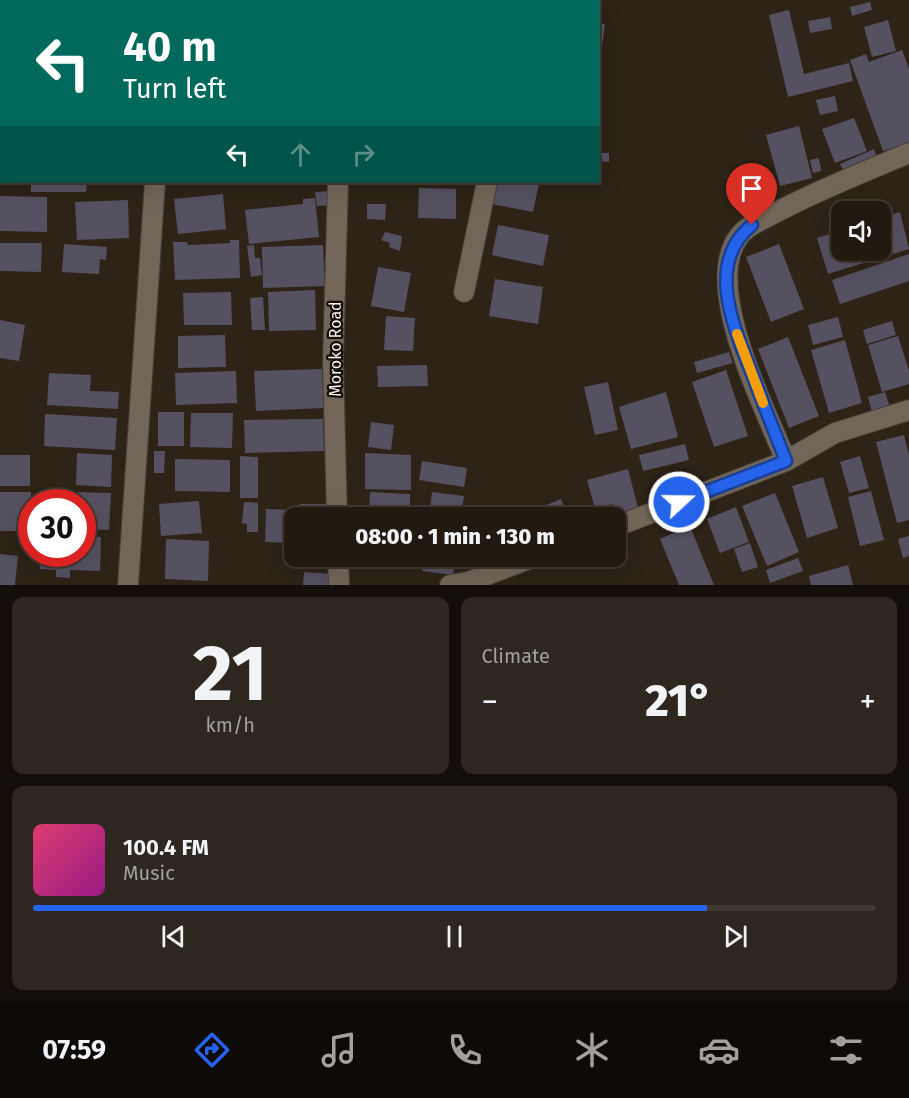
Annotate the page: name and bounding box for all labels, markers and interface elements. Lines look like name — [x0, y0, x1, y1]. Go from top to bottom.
text: 40 m — [123, 22, 217, 72]
icon: left — [24, 24, 102, 102]
text: Turn left — [123, 73, 226, 105]
icon: left — [221, 138, 254, 171]
icon: ahead — [284, 138, 317, 171]
icon: right — [347, 138, 380, 171]
pin — [726, 163, 777, 225]
icon: arrive — [735, 172, 768, 205]
map controls — [831, 201, 891, 261]
button: sound — [831, 201, 891, 261]
street label: Moroko Road — [326, 301, 345, 397]
position arrow — [647, 470, 711, 534]
speed limit sign: 30 — [18, 489, 96, 567]
text: 08:00 · 1 min · 130 m — [355, 523, 555, 550]
text: 21 — [193, 627, 268, 721]
text: Climate — [482, 644, 550, 668]
text: 21° — [645, 674, 712, 728]
text: − — [482, 682, 498, 722]
text: + — [860, 682, 876, 722]
text: km/h — [206, 713, 255, 737]
text: 100.4 FM — [123, 834, 209, 861]
text: Music — [123, 861, 175, 885]
icon: previous — [157, 920, 190, 953]
icon: pause — [438, 920, 471, 953]
icon: next — [719, 920, 752, 953]
icon: directions — [191, 1029, 233, 1071]
icon: music — [318, 1029, 360, 1071]
icon: phone — [444, 1029, 486, 1071]
icon: climate — [571, 1029, 613, 1071]
icon: car — [698, 1029, 740, 1071]
icon: filters — [825, 1029, 867, 1071]
text: 07:59 — [42, 1034, 106, 1066]

